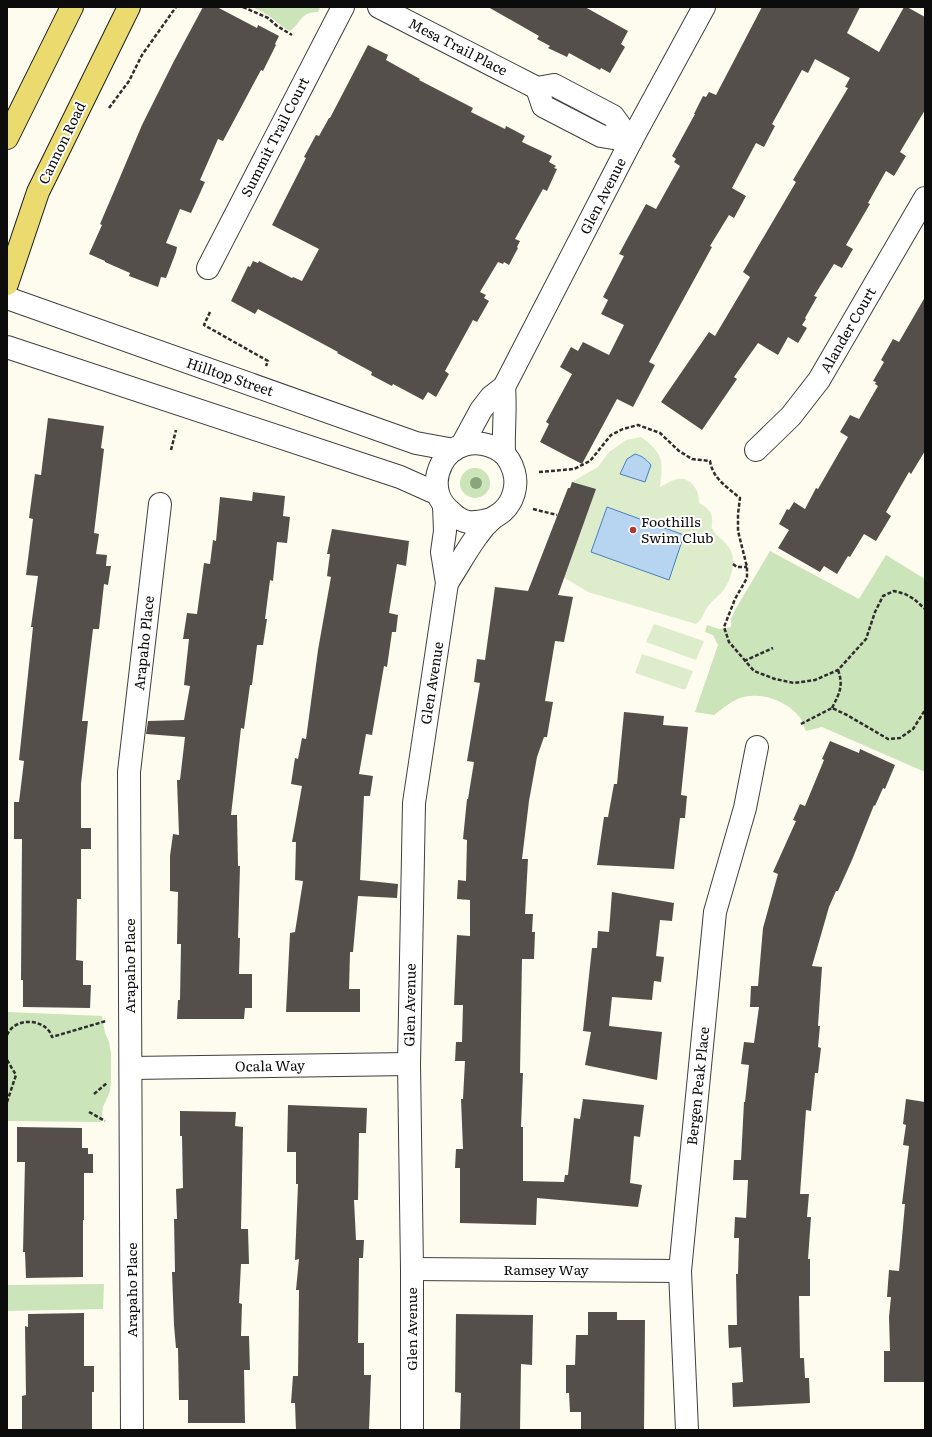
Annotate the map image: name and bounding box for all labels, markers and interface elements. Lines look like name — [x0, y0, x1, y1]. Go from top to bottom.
street label: Mesa Trail Place — [406, 13, 511, 80]
street label: Summit Trail Court — [235, 73, 313, 200]
street label: Cannon Road — [33, 98, 90, 187]
street label: Glen Avenue — [574, 154, 630, 237]
street label: Alander Court — [815, 283, 880, 376]
street label: Hilltop Street — [184, 352, 277, 400]
place label: Foothills Swim Club — [641, 511, 714, 547]
marker: Foothills Swim Club — [628, 525, 638, 535]
street label: Arapaho Place — [128, 595, 158, 691]
street label: Glen Avenue — [415, 640, 447, 726]
street label: Arapaho Place — [119, 918, 139, 1014]
street label: Glen Avenue — [398, 963, 420, 1047]
street label: Bergen Peak Place — [681, 1026, 713, 1146]
street label: Ocala Way — [235, 1054, 306, 1076]
street label: Arapaho Place — [121, 1242, 141, 1338]
street label: Ramsey Way — [504, 1259, 589, 1279]
street label: Glen Avenue — [401, 1287, 421, 1371]

